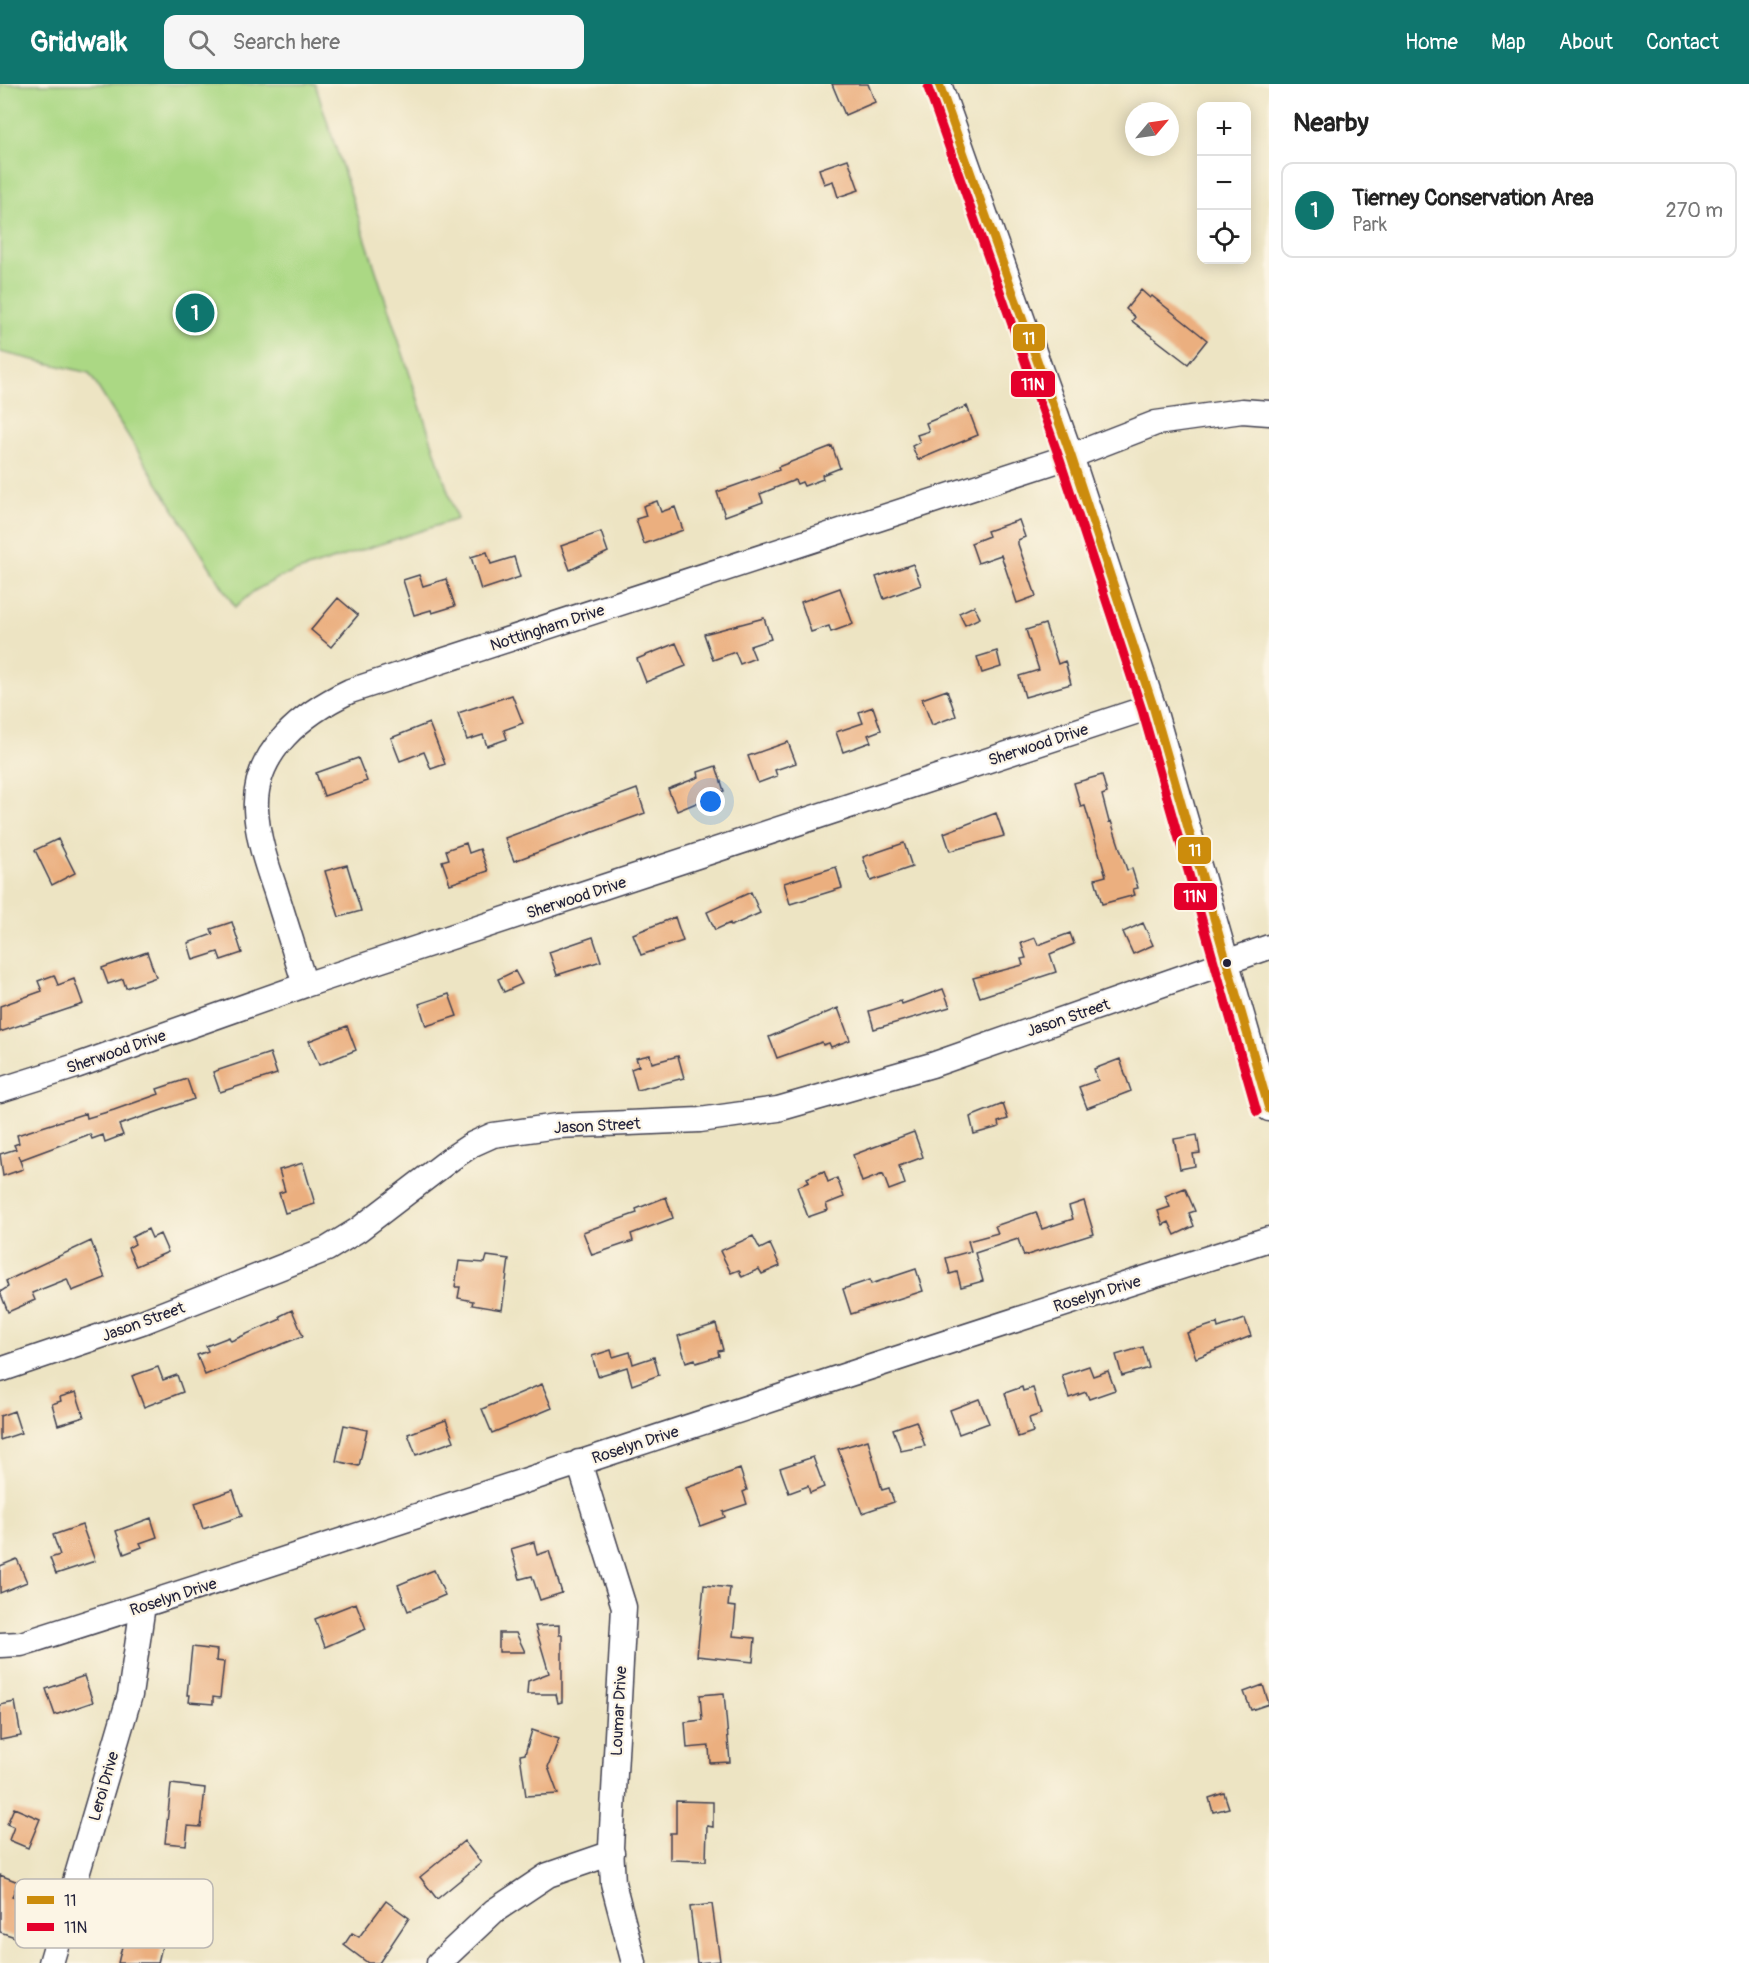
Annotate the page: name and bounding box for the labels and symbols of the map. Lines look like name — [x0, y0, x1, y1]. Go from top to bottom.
north arrow — [1125, 102, 1179, 156]
pin: 1 — [176, 290, 214, 336]
line badge: 11 — [1012, 323, 1046, 352]
text: 11 — [1023, 329, 1035, 349]
line badge: 11N — [1010, 370, 1056, 398]
text: 11N — [1021, 375, 1045, 395]
street label: Nottingham Drive — [488, 600, 607, 656]
street label: Sherwood Drive — [986, 719, 1091, 771]
your location — [696, 787, 725, 816]
line badge: 11 — [1177, 836, 1212, 865]
text: 11 — [1189, 841, 1201, 861]
street label: Sherwood Drive — [524, 872, 629, 924]
line badge: 11N — [1173, 882, 1218, 911]
text: 11N — [1183, 887, 1207, 907]
unlabelled marker — [1221, 957, 1233, 969]
street label: Jason Street — [1024, 994, 1113, 1041]
street label: Sherwood Drive — [64, 1026, 169, 1078]
street label: Jason Street — [553, 1114, 641, 1138]
street label: Roselyn Drive — [1051, 1271, 1143, 1317]
street label: Jason Street — [99, 1298, 188, 1346]
street label: Roselyn Drive — [589, 1421, 681, 1468]
street label: Roselyn Drive — [127, 1573, 219, 1620]
street label: Loumar Drive — [607, 1665, 631, 1757]
street label: Leroi Drive — [85, 1749, 123, 1823]
legend — [15, 1879, 213, 1948]
text: 11 — [64, 1891, 77, 1911]
text: 11N — [64, 1918, 87, 1938]

